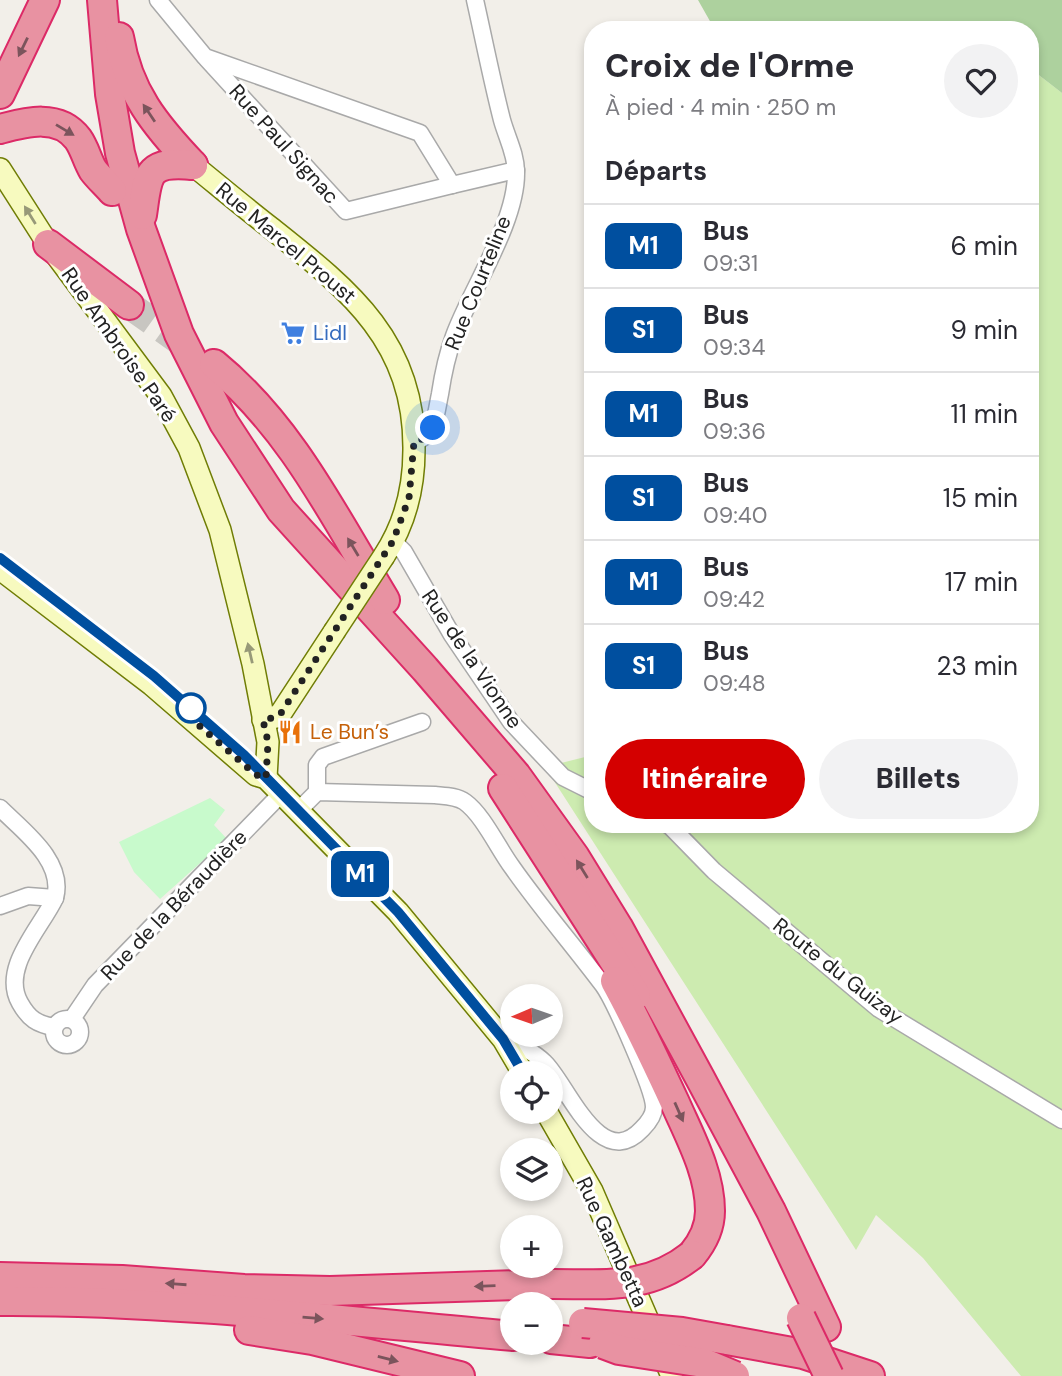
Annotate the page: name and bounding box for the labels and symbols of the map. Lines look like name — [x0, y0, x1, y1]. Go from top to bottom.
one-way arrow — [17, 37, 28, 57]
street label: Rue Paul Signac — [223, 78, 345, 210]
one-way arrow — [142, 104, 156, 122]
one-way arrow — [56, 124, 75, 136]
street label: Rue Marcel Proust — [210, 176, 362, 310]
one-way arrow — [23, 205, 36, 225]
street label: Rue Courteline — [438, 211, 518, 354]
street label: Rue Ambroise Paré — [55, 262, 183, 428]
supermarket icon: Lidl — [279, 319, 307, 347]
place label: Lidl — [313, 319, 347, 347]
your location — [415, 410, 450, 445]
one-way arrow — [346, 537, 359, 556]
street label: Rue de la Vionne — [415, 584, 529, 734]
one-way arrow — [244, 642, 255, 664]
unlabelled marker — [176, 693, 206, 723]
restaurant icon: Le Bun’s — [276, 718, 304, 746]
place label: Le Bun’s — [310, 718, 389, 746]
street label: Rue de la Béraudière — [95, 823, 253, 987]
line badge: M1 — [328, 851, 392, 897]
one-way arrow — [576, 859, 589, 878]
street label: Route du Guizay — [767, 911, 909, 1031]
north arrow — [500, 984, 564, 1046]
one-way arrow — [673, 1102, 685, 1122]
street label: Rue Gambetta — [570, 1172, 654, 1312]
one-way arrow — [164, 1278, 186, 1289]
one-way arrow — [474, 1281, 496, 1292]
one-way arrow — [302, 1313, 324, 1324]
one-way arrow — [378, 1354, 400, 1365]

